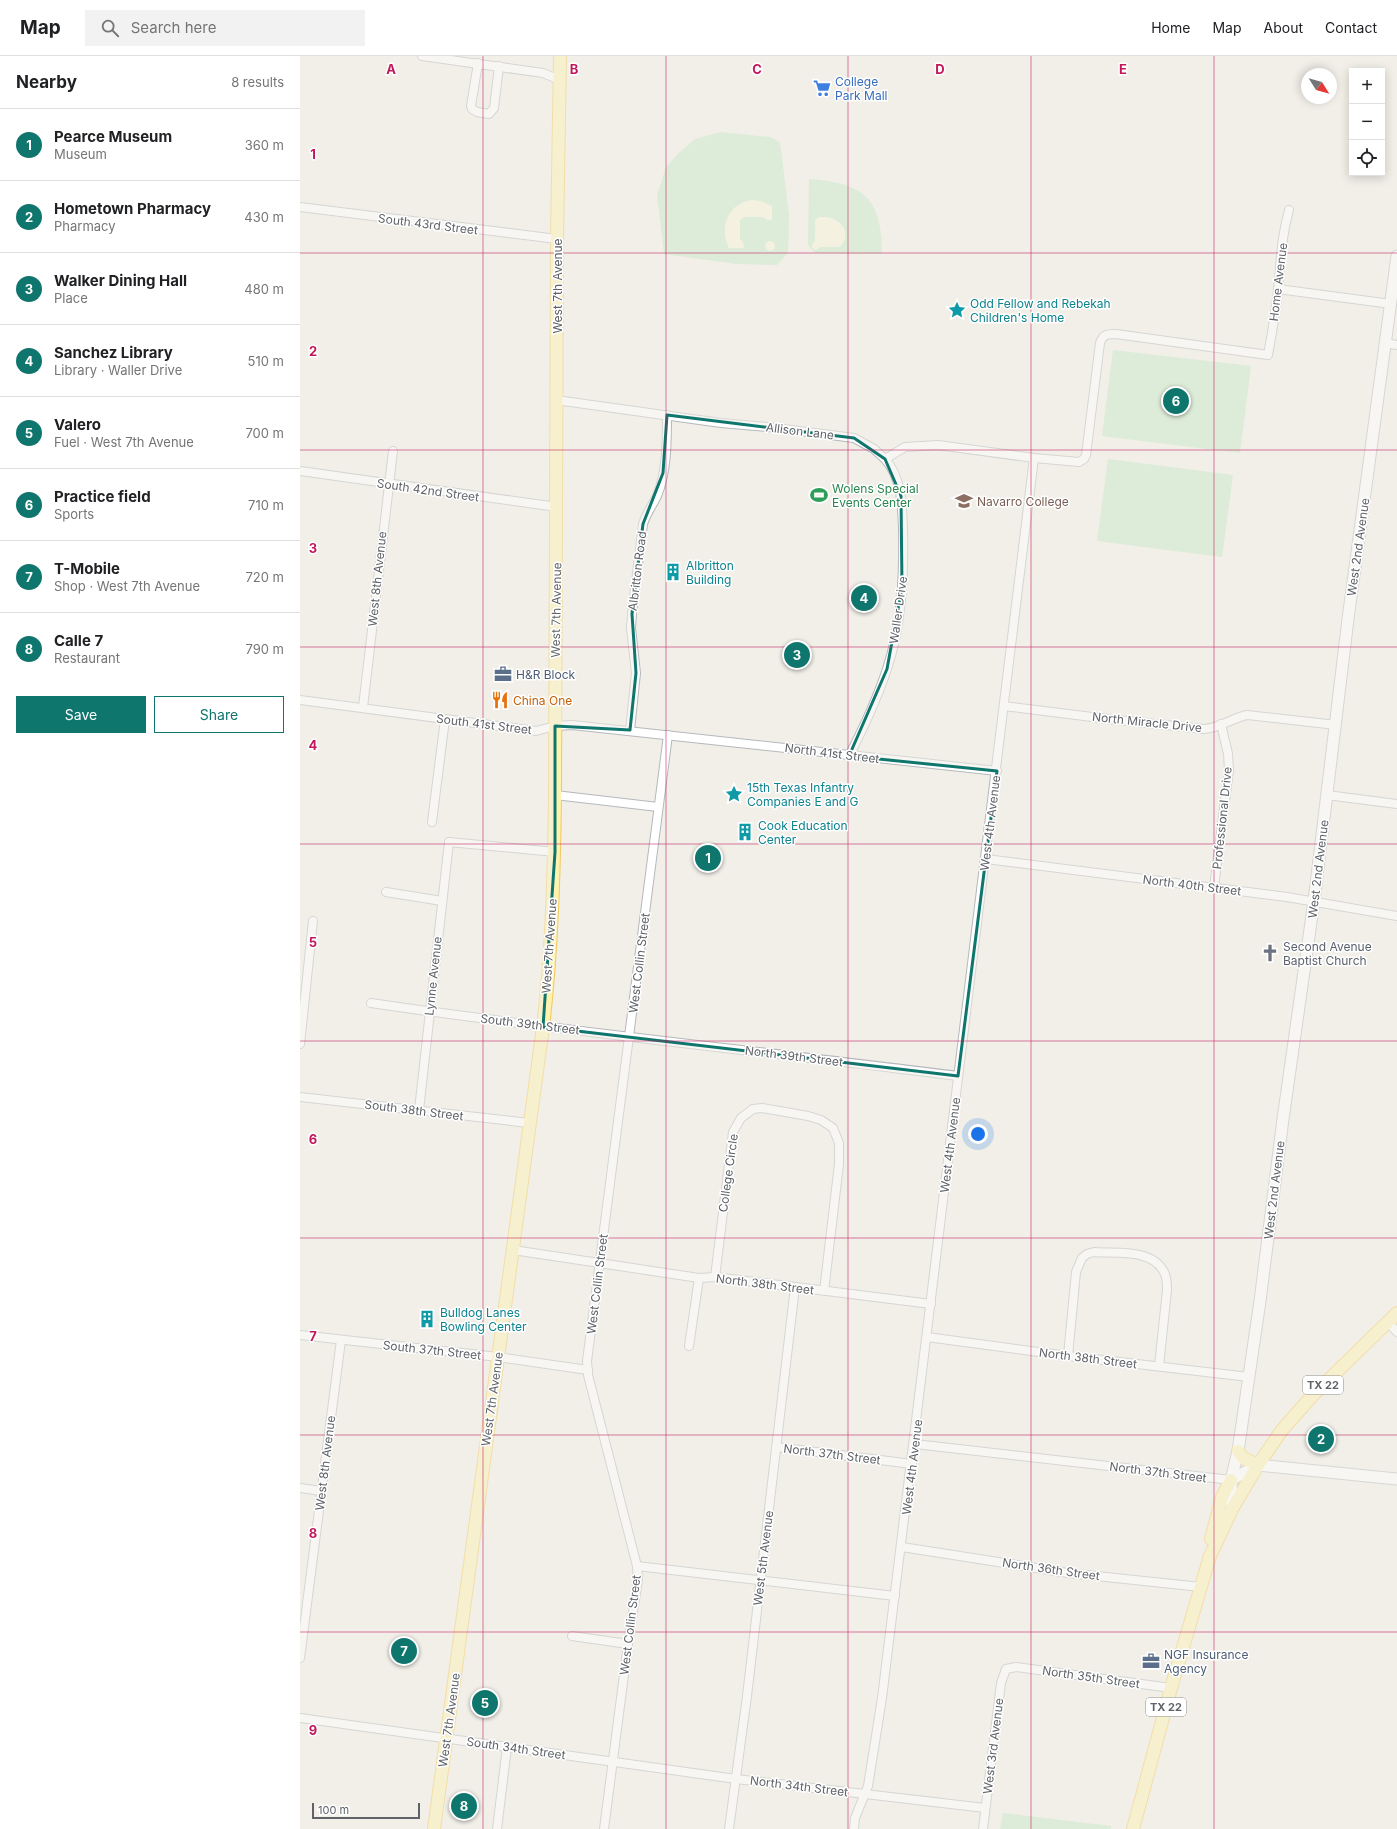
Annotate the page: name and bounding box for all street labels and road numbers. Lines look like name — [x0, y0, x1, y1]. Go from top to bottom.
street label: South 43rd Street — [377, 210, 479, 238]
street label: West 7th Avenue — [550, 238, 565, 334]
street label: Home Avenue — [1266, 242, 1290, 322]
street label: Allison Lane — [765, 419, 835, 443]
street label: South 42nd Street — [376, 475, 480, 505]
street label: West 2nd Avenue — [1344, 497, 1372, 597]
street label: Albritton Road — [625, 530, 649, 612]
street label: West 8th Avenue — [365, 531, 389, 627]
street label: West 7th Avenue — [548, 562, 564, 658]
street label: Waller Drive — [886, 575, 910, 645]
street label: North Miracle Drive — [1091, 709, 1203, 735]
street label: South 41st Street — [435, 711, 533, 737]
street label: North 41st Street — [784, 740, 880, 766]
street label: Professional Drive — [1209, 766, 1235, 870]
street label: West 4th Avenue — [977, 774, 1003, 872]
street label: West 2nd Avenue — [1305, 819, 1331, 919]
street label: North 40th Street — [1142, 872, 1242, 898]
street label: West 7th Avenue — [538, 898, 560, 994]
street label: West Collin Street — [625, 912, 653, 1014]
street label: Lynne Avenue — [421, 936, 445, 1016]
street label: South 39th Street — [480, 1010, 580, 1038]
street label: North 39th Street — [744, 1043, 844, 1069]
street label: South 38th Street — [364, 1096, 464, 1124]
street label: West 4th Avenue — [937, 1096, 963, 1194]
street label: College Circle — [715, 1133, 741, 1213]
street label: West 2nd Avenue — [1261, 1140, 1287, 1240]
street label: West Collin Street — [583, 1233, 611, 1335]
street label: North 38th Street — [715, 1271, 815, 1297]
street label: South 37th Street — [382, 1337, 482, 1363]
street label: North 38th Street — [1038, 1345, 1138, 1371]
street label: West 7th Avenue — [478, 1351, 506, 1447]
road number: TX 22 — [1303, 1376, 1343, 1394]
street label: West 8th Avenue — [312, 1415, 338, 1511]
street label: West 4th Avenue — [899, 1418, 925, 1516]
street label: North 37th Street — [783, 1441, 882, 1467]
street label: North 37th Street — [1109, 1459, 1208, 1485]
street label: West 5th Avenue — [750, 1510, 776, 1606]
street label: North 36th Street — [1001, 1555, 1101, 1583]
street label: West Collin Street — [616, 1574, 644, 1676]
street label: North 35th Street — [1041, 1663, 1141, 1691]
street label: West 7th Avenue — [435, 1672, 463, 1768]
street label: West 3rd Avenue — [980, 1697, 1006, 1795]
road number: TX 22 — [1146, 1698, 1186, 1716]
street label: South 34th Street — [466, 1734, 567, 1762]
street label: North 34th Street — [749, 1773, 849, 1799]

